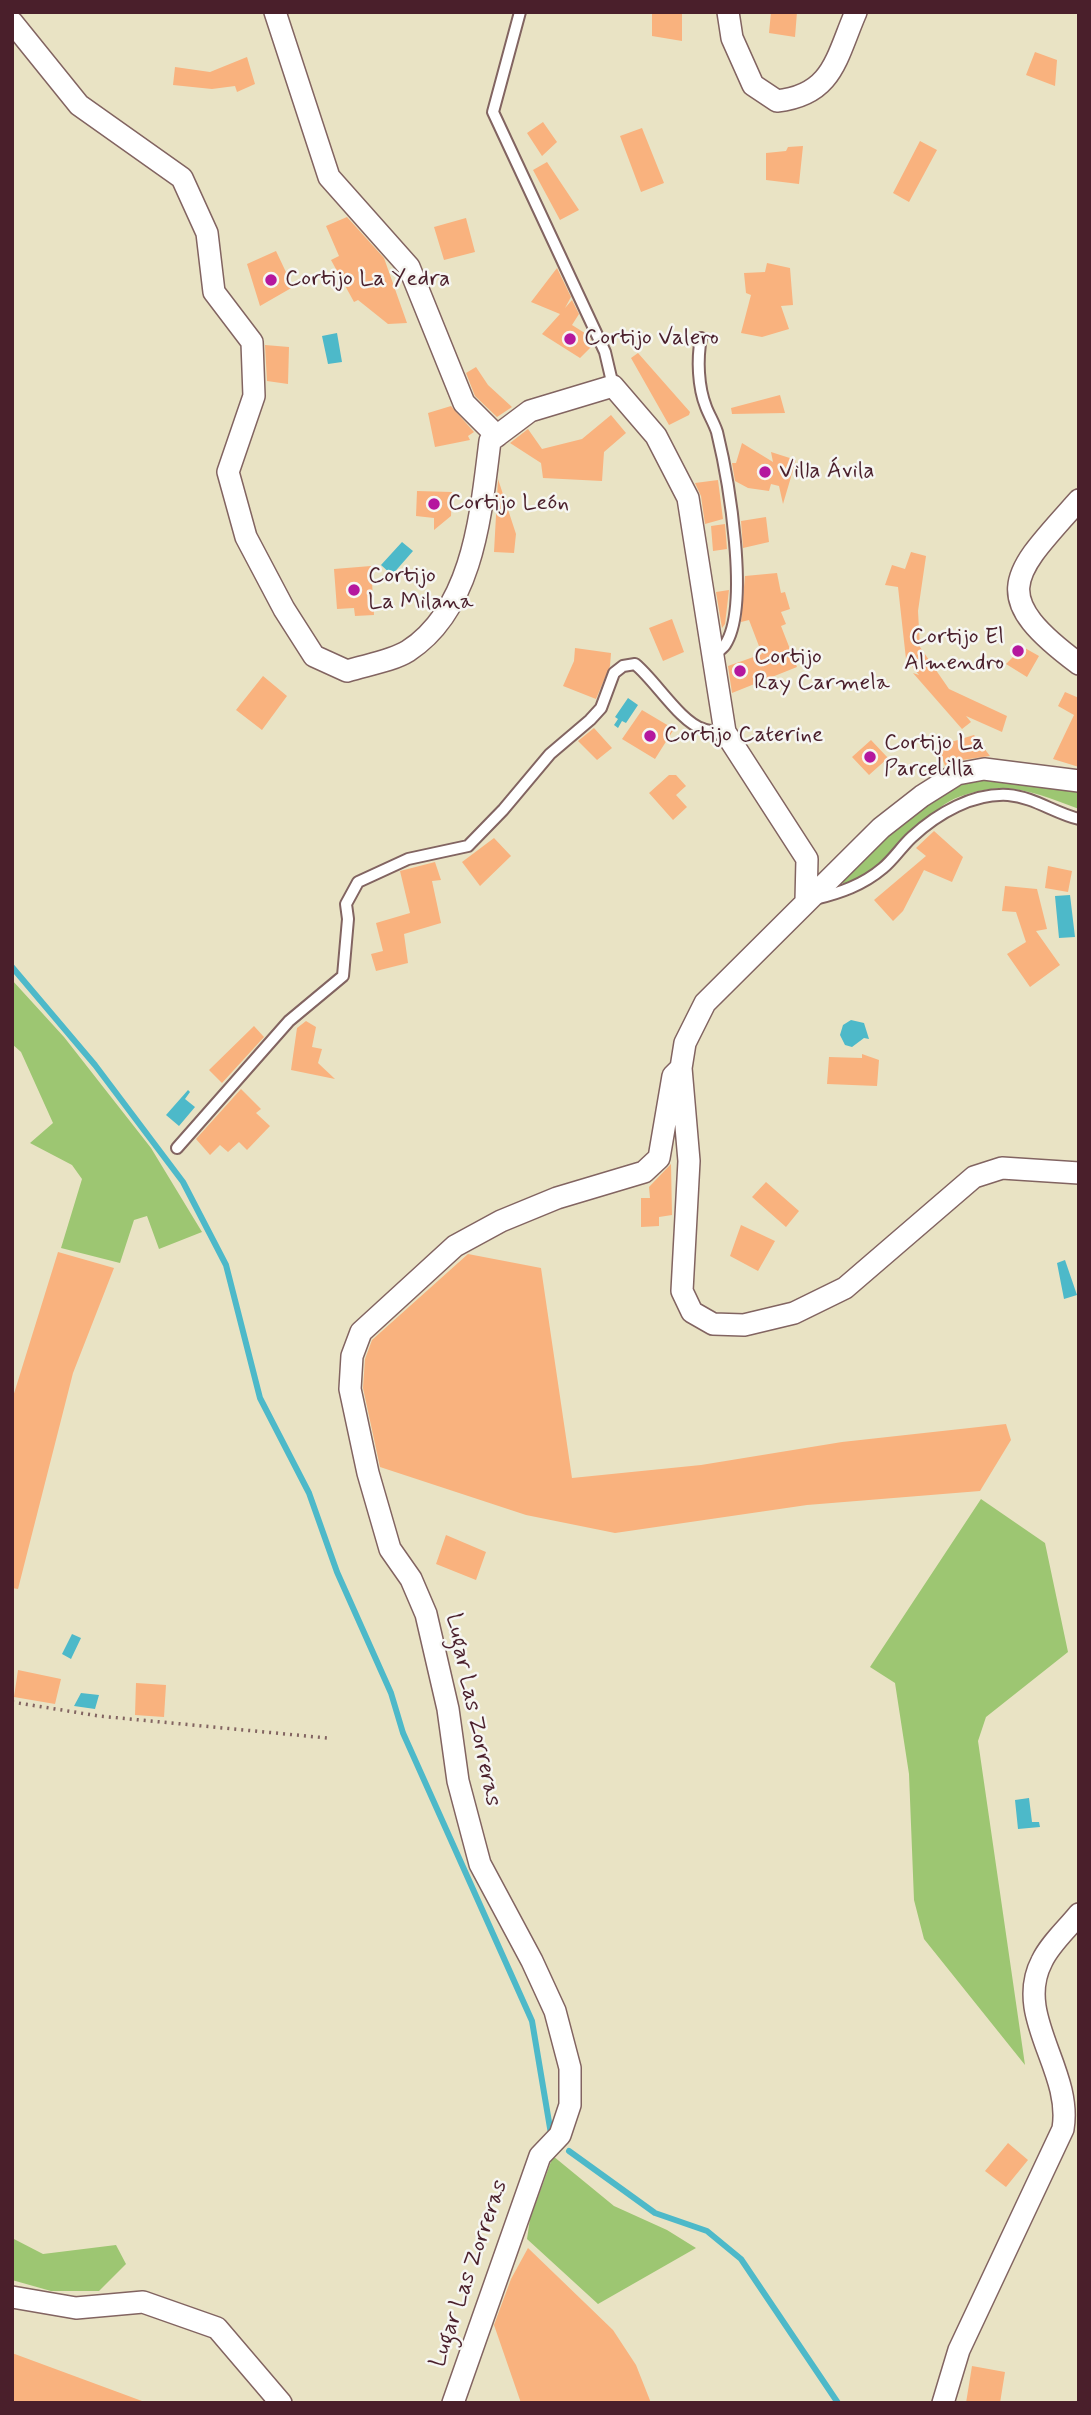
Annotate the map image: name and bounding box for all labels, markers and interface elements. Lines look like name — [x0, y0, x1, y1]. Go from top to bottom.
place label: Cortijo La Yedra — [285, 266, 450, 294]
marker: Cortijo La Yedra — [263, 272, 279, 288]
place label: Cortijo Valero — [584, 325, 719, 353]
marker: Cortijo Valero — [562, 331, 578, 347]
place label: Villa Ávila — [779, 458, 875, 486]
marker: Villa Ávila — [757, 464, 773, 480]
place label: Cortijo León — [448, 490, 569, 518]
marker: Cortijo León — [426, 496, 442, 512]
place label: Cortijo La Milana — [368, 563, 473, 617]
marker: Cortijo La Milana — [346, 582, 362, 598]
place label: Cortijo El Almendro — [904, 624, 1004, 678]
marker: Cortijo El Almendro — [1010, 643, 1026, 659]
place label: Cortijo Ray Carmela — [754, 644, 890, 698]
marker: Cortijo Ray Carmela — [732, 663, 748, 679]
place label: Cortijo Caterine — [664, 722, 823, 750]
marker: Cortijo Caterine — [642, 728, 658, 744]
place label: Cortijo La Parcelilla — [884, 730, 984, 784]
marker: Cortijo La Parcelilla — [862, 749, 878, 765]
street label: Lugar Las Zorreras — [438, 1611, 506, 1809]
street label: Lugar Las Zorreras — [425, 2177, 515, 2371]

